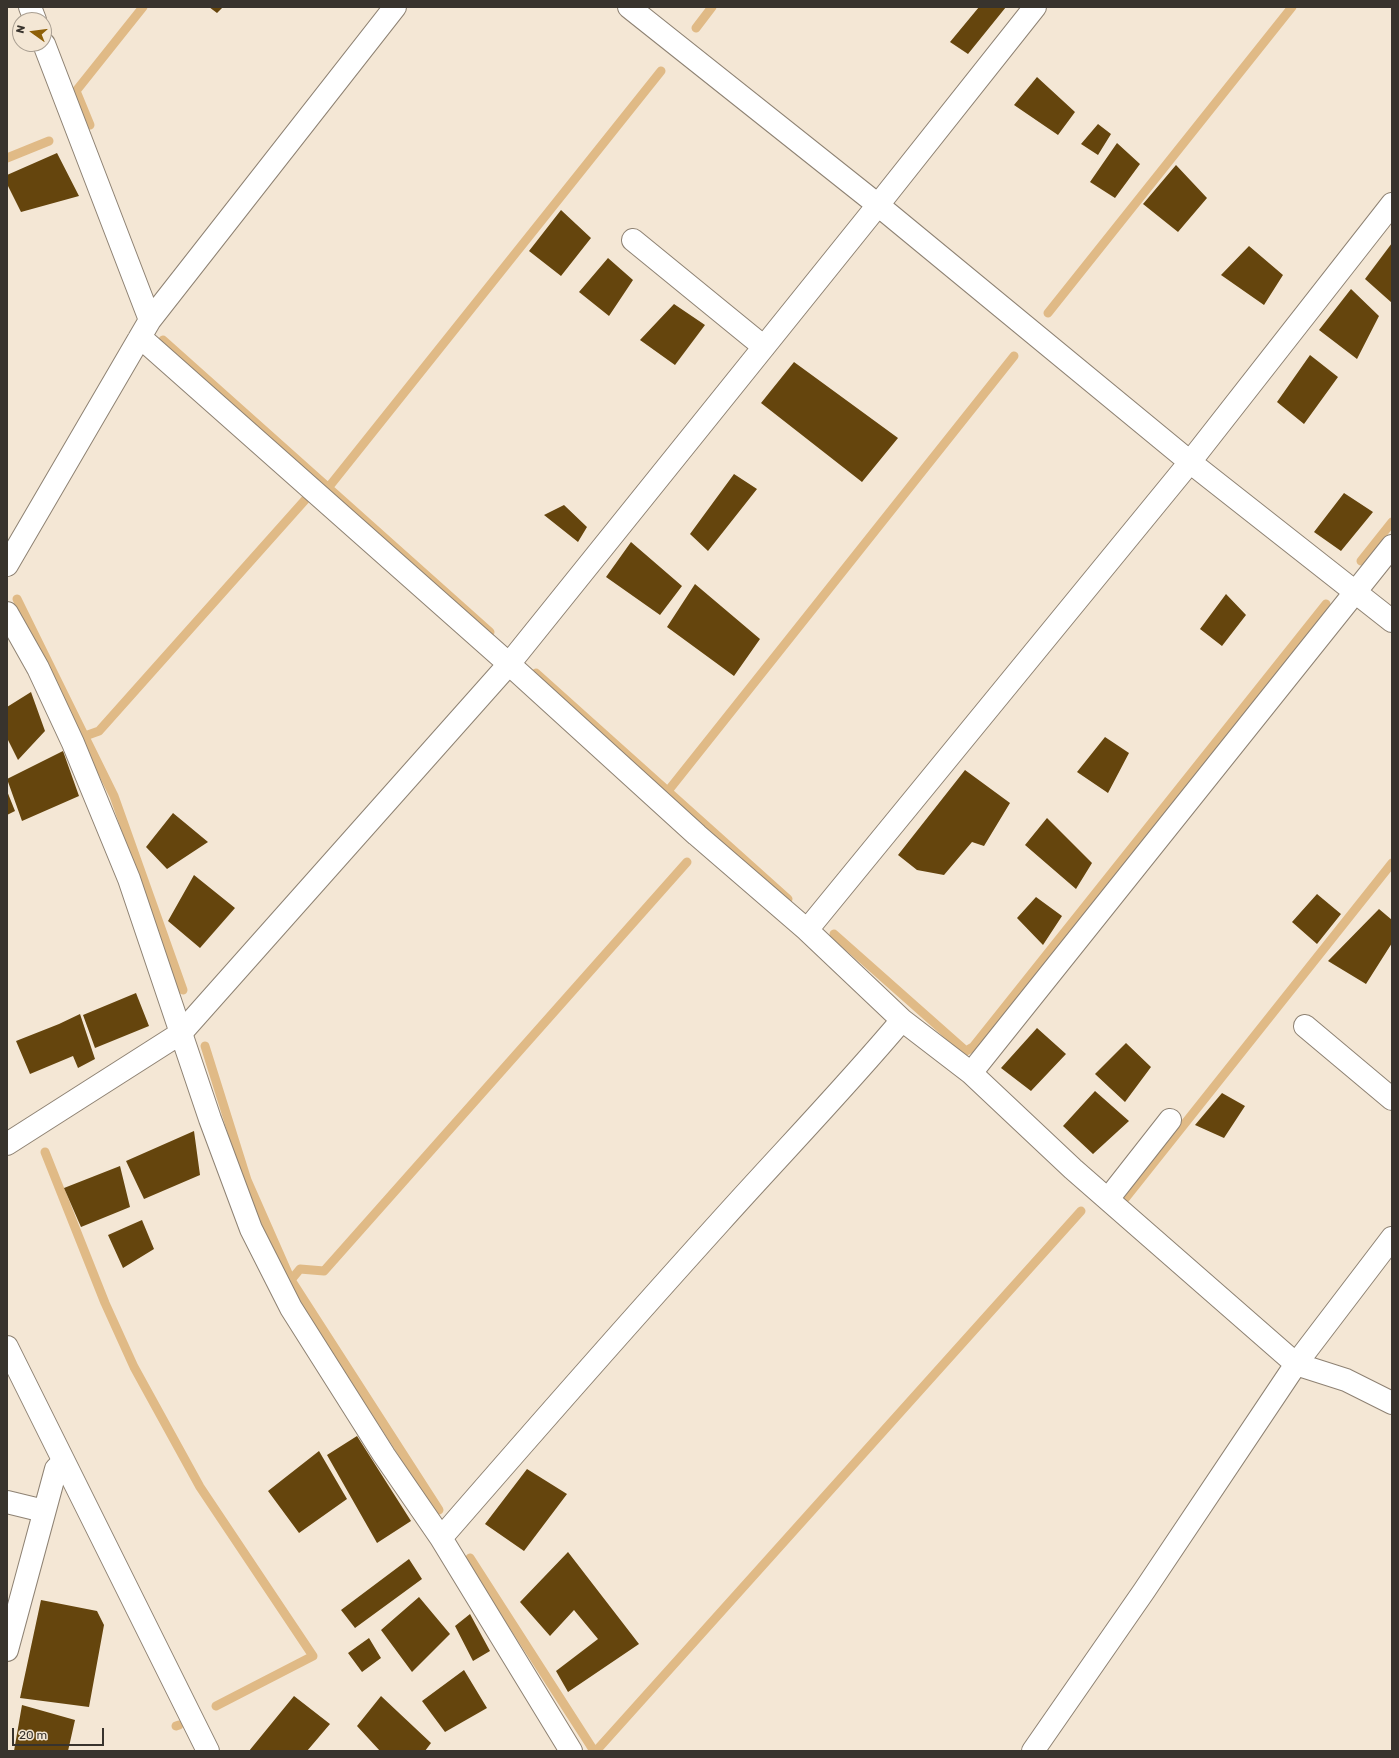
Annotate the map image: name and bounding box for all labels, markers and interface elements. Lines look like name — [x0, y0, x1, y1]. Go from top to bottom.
north arrow — [12, 12, 52, 52]
text: N — [14, 24, 28, 35]
scale bar — [14, 1720, 106, 1746]
text: 20 m — [19, 1728, 47, 1742]

